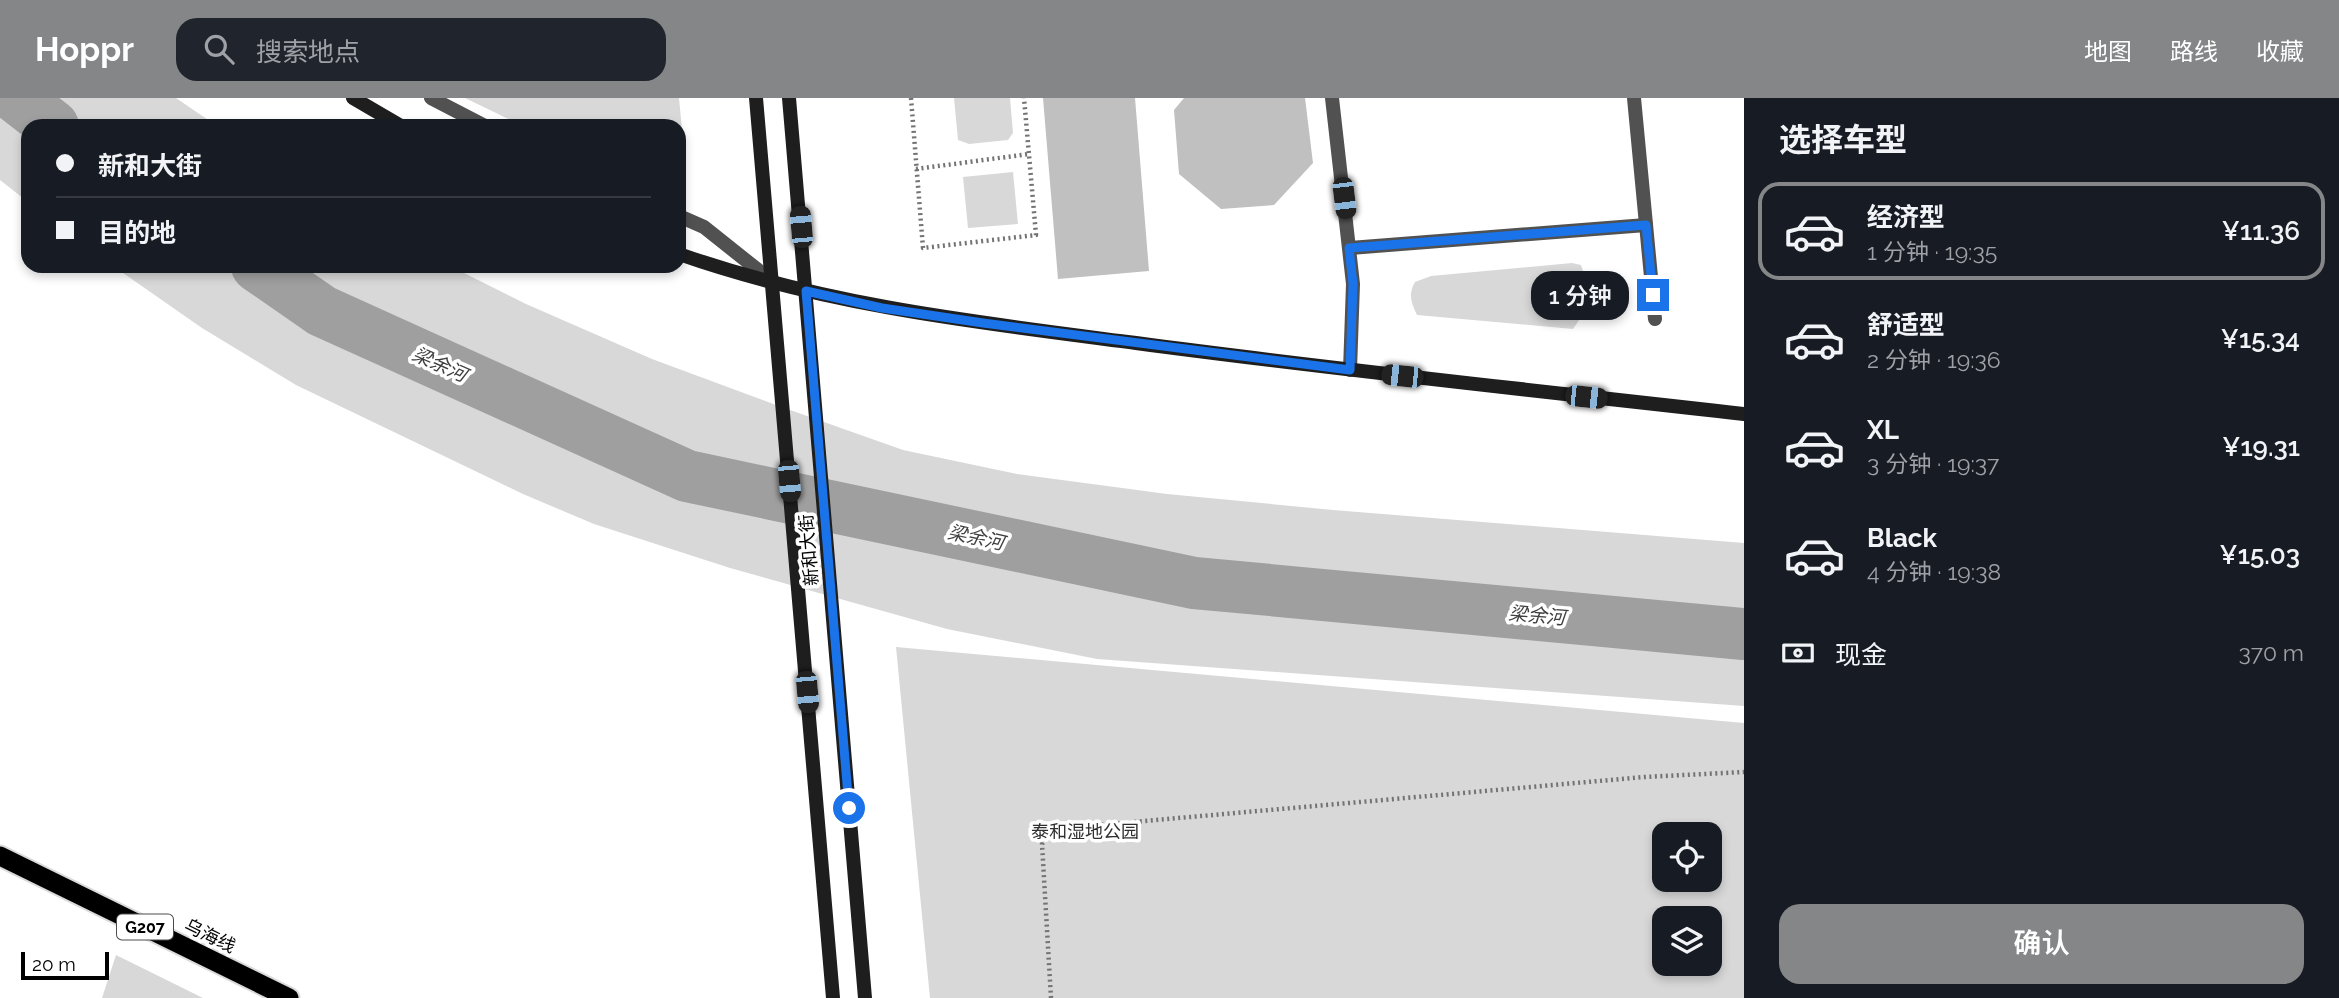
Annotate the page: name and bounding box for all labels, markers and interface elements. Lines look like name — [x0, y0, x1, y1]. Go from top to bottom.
search box — [176, 18, 666, 81]
text: Hoppr — [35, 30, 134, 69]
icon: search — [200, 30, 238, 68]
text: 搜索地点 — [256, 37, 360, 67]
text: 地图 — [2084, 37, 2132, 66]
text: 路线 — [2170, 37, 2218, 66]
text: 收藏 — [2256, 37, 2304, 66]
text: 选择车型 — [1779, 121, 1907, 158]
text: 新和大街 — [98, 151, 202, 181]
car — [1332, 176, 1357, 220]
icon: car — [1783, 200, 1846, 263]
text: 经济型 — [1867, 202, 1945, 232]
car — [789, 205, 814, 249]
text: ¥11.36 — [2222, 216, 2300, 246]
text: 目的地 — [98, 218, 176, 248]
text: 1 分钟 · 19:35 — [1867, 238, 1997, 265]
callout: 1 分钟 — [1530, 270, 1628, 320]
route end — [1637, 279, 1669, 311]
text: 1 分钟 — [1549, 282, 1611, 309]
icon: car — [1783, 308, 1846, 371]
text: 舒适型 — [1867, 310, 1945, 340]
text: ¥15.34 — [2221, 324, 2300, 354]
water label: 梁余河 — [409, 342, 474, 387]
text: 2 分钟 · 19:36 — [1867, 346, 2001, 373]
car — [1381, 363, 1424, 389]
car — [1565, 384, 1608, 410]
text: XL — [1867, 415, 1899, 445]
icon: car — [1783, 416, 1846, 479]
text: ¥19.31 — [2222, 432, 2300, 462]
text: 3 分钟 · 19:37 — [1867, 450, 1999, 477]
car — [777, 459, 802, 503]
street label: 新和大街 — [795, 513, 822, 587]
water label: 梁余河 — [946, 520, 1010, 555]
text: Black — [1867, 523, 1937, 553]
icon: car — [1783, 524, 1846, 587]
text: ¥15.03 — [2219, 540, 2300, 570]
text: 4 分钟 · 19:38 — [1867, 558, 2001, 585]
water label: 梁余河 — [1508, 602, 1570, 629]
icon: cash — [1779, 634, 1817, 672]
text: 370 m — [2239, 639, 2304, 666]
text: 现金 — [1835, 640, 1887, 670]
car — [795, 670, 820, 714]
route start — [833, 792, 865, 824]
park label: 泰和湿地公园 — [1031, 821, 1139, 842]
map controls — [1652, 822, 1722, 976]
button: locate — [1652, 822, 1722, 892]
button: 确认 — [1779, 904, 2304, 984]
button: layers — [1652, 906, 1722, 976]
road number: G207 — [117, 914, 173, 940]
street label: 乌海线 — [181, 914, 239, 957]
scale bar — [21, 949, 108, 981]
text: 20 m — [32, 953, 76, 975]

